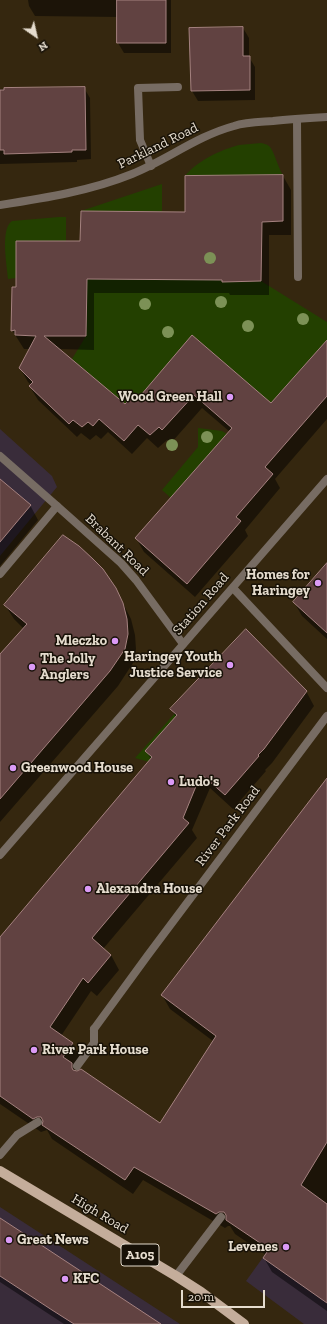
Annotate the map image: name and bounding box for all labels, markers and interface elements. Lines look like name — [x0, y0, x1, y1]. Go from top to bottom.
north arrow — [16, 16, 56, 56]
text: N — [36, 39, 50, 54]
street label: Parkland Road — [115, 119, 201, 173]
place label: Wood Green Hall — [118, 389, 222, 405]
marker: Wood Green Hall — [225, 392, 235, 402]
street label: Brabant Road — [82, 511, 152, 579]
place label: Homes for Haringey — [246, 567, 310, 600]
street label: Station Road — [169, 569, 233, 639]
marker: Homes for Haringey — [313, 578, 323, 588]
place label: Mleczko — [55, 633, 107, 649]
marker: Mleczko — [110, 636, 120, 646]
place label: Haringey Youth Justice Service — [124, 649, 222, 682]
place label: The Jolly Anglers — [40, 651, 96, 684]
marker: Haringey Youth Justice Service — [225, 660, 235, 670]
marker: The Jolly Anglers — [27, 662, 37, 672]
place label: Greenwood House — [21, 760, 133, 776]
marker: Greenwood House — [8, 763, 18, 773]
place label: Ludo's — [179, 774, 219, 790]
marker: Ludo's — [166, 777, 176, 787]
street label: River Park Road — [192, 783, 264, 869]
place label: Alexandra House — [96, 881, 202, 897]
marker: Alexandra House — [83, 884, 93, 894]
place label: River Park House — [42, 1042, 149, 1058]
marker: River Park House — [29, 1045, 39, 1055]
street label: High Road — [69, 1191, 131, 1237]
place label: Great News — [17, 1232, 89, 1248]
marker: Great News — [4, 1235, 14, 1245]
place label: Levenes — [228, 1239, 278, 1255]
marker: Levenes — [281, 1242, 291, 1252]
road number: A105 — [121, 1244, 159, 1266]
place label: KFC — [73, 1271, 99, 1287]
marker: KFC — [60, 1274, 70, 1284]
scale bar — [183, 1282, 267, 1308]
text: 20 m — [188, 1290, 214, 1304]

